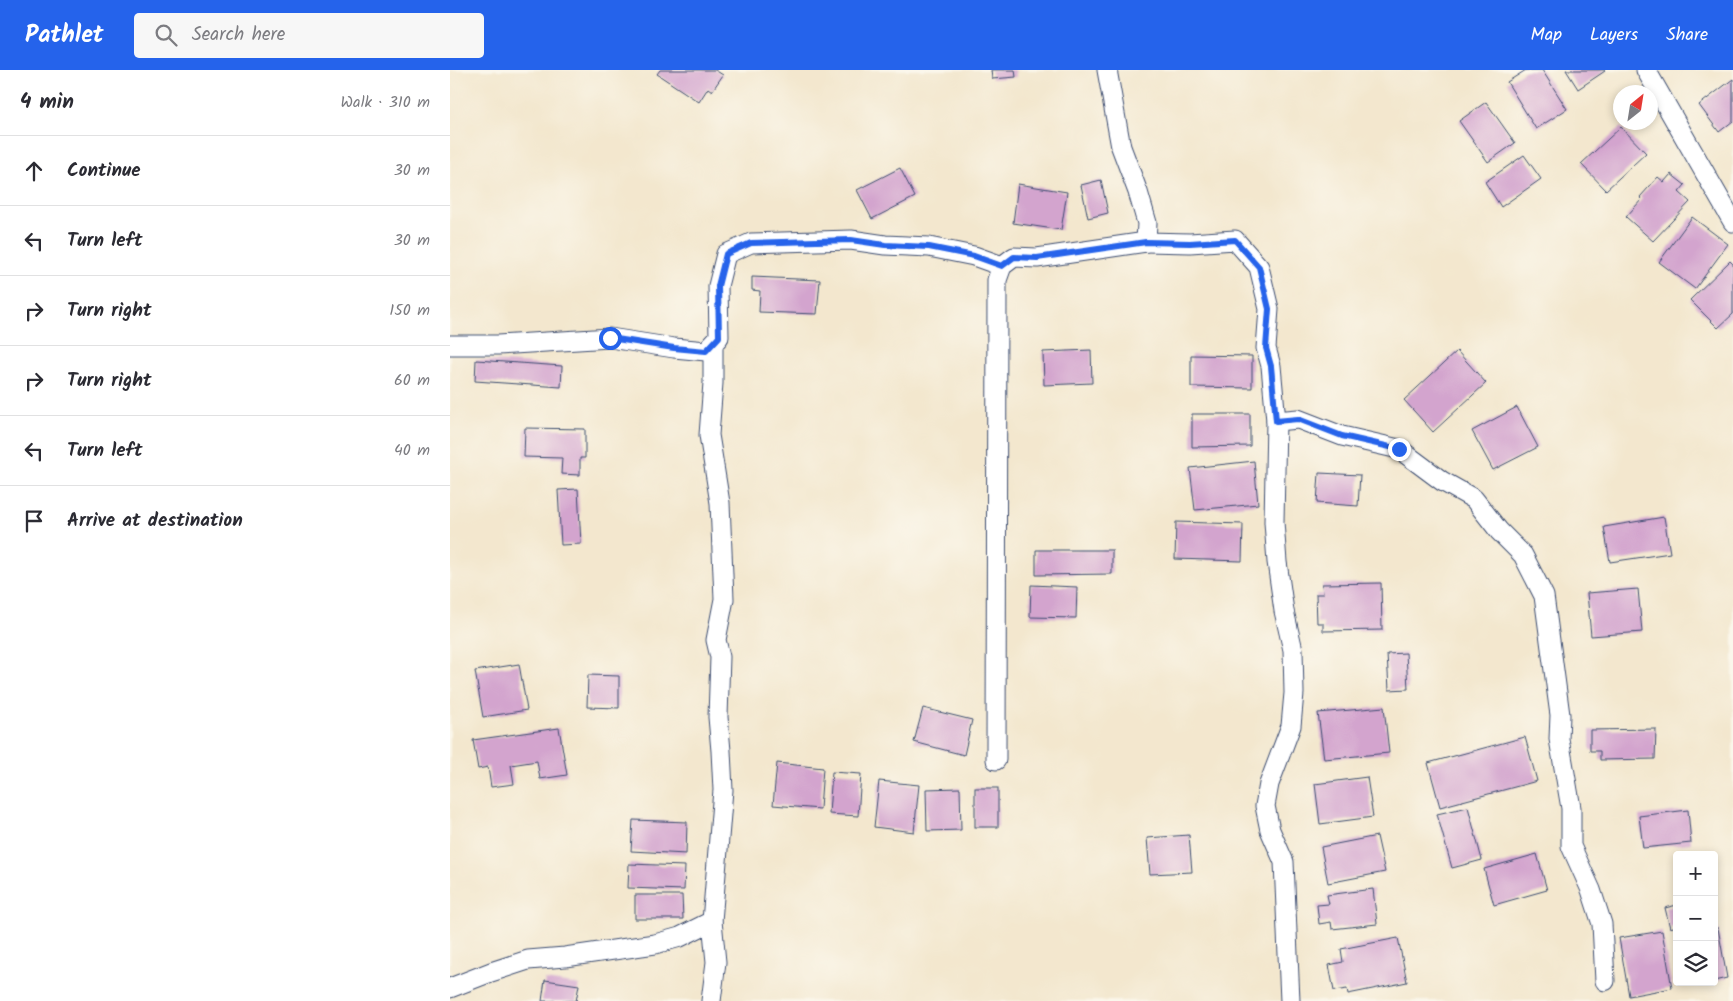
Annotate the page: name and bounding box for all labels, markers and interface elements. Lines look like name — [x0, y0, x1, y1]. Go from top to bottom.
search box — [134, 13, 484, 58]
text: Pathlet — [25, 16, 104, 55]
text: Search here — [192, 20, 285, 50]
icon: search — [152, 21, 180, 49]
text: Map — [1531, 21, 1562, 50]
text: Layers — [1590, 21, 1638, 50]
text: Share — [1666, 21, 1708, 50]
north arrow — [1613, 85, 1658, 130]
text: 4 min — [20, 86, 74, 119]
text: Walk · 310 m — [341, 90, 430, 115]
text: Continue — [67, 156, 140, 186]
icon: ahead — [20, 157, 48, 185]
text: 30 m — [394, 158, 430, 183]
text: Turn left — [67, 226, 142, 256]
icon: left — [20, 227, 48, 255]
text: 30 m — [394, 228, 430, 253]
text: Turn right — [67, 296, 152, 326]
icon: right — [20, 297, 48, 325]
text: 150 m — [389, 298, 430, 323]
route start — [599, 327, 622, 350]
text: Turn right — [67, 366, 152, 396]
icon: right — [20, 367, 48, 395]
text: 60 m — [394, 368, 430, 393]
text: Turn left — [67, 436, 142, 466]
icon: left — [20, 437, 48, 465]
text: 40 m — [394, 438, 430, 463]
route end — [1388, 438, 1411, 461]
text: Arrive at destination — [67, 506, 243, 536]
icon: arrive — [20, 507, 48, 535]
map controls — [1673, 851, 1718, 986]
button: + — [1673, 851, 1718, 896]
button: − — [1673, 896, 1718, 941]
button: layers — [1673, 941, 1718, 986]

